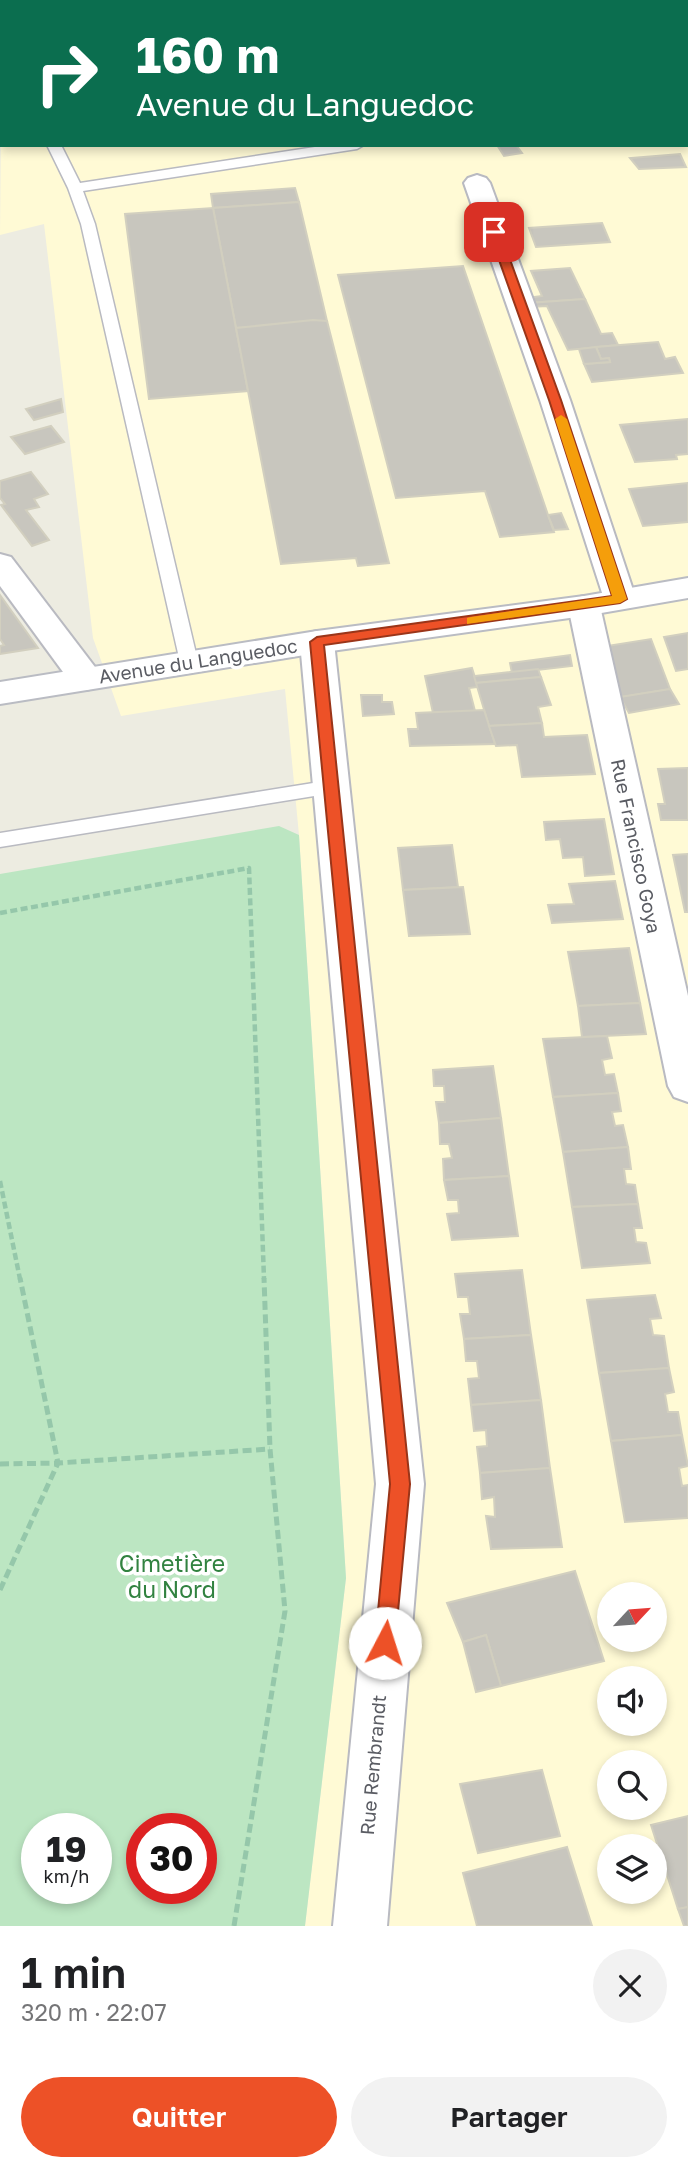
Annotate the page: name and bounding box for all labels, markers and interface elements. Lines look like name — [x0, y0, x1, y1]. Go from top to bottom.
text: 160 m — [136, 25, 279, 84]
icon: right — [21, 28, 112, 119]
text: Avenue du Languedoc — [136, 85, 474, 123]
pin — [464, 202, 524, 262]
icon: arrive — [475, 213, 513, 251]
street label: Avenue du Languedoc — [97, 633, 299, 688]
street label: Rue Francisco Goya — [607, 756, 666, 935]
park label: Cimetière du Nord — [119, 1549, 225, 1603]
north arrow — [597, 1582, 667, 1652]
map controls — [597, 1582, 667, 1904]
position arrow — [348, 1606, 422, 1680]
button: sound — [597, 1666, 667, 1736]
street label: Rue Rembrandt — [355, 1694, 390, 1836]
button: search — [597, 1750, 667, 1820]
speed limit sign: 30 — [126, 1813, 217, 1904]
text: 19 — [46, 1828, 87, 1870]
button: layers — [597, 1834, 667, 1904]
text: km/h — [44, 1865, 89, 1887]
text: 1 min — [21, 1947, 126, 1997]
button: close — [593, 1949, 667, 2023]
text: 320 m · 22:07 — [21, 1998, 167, 2026]
button: Quitter — [21, 2077, 337, 2157]
button: Partager — [351, 2077, 667, 2157]

